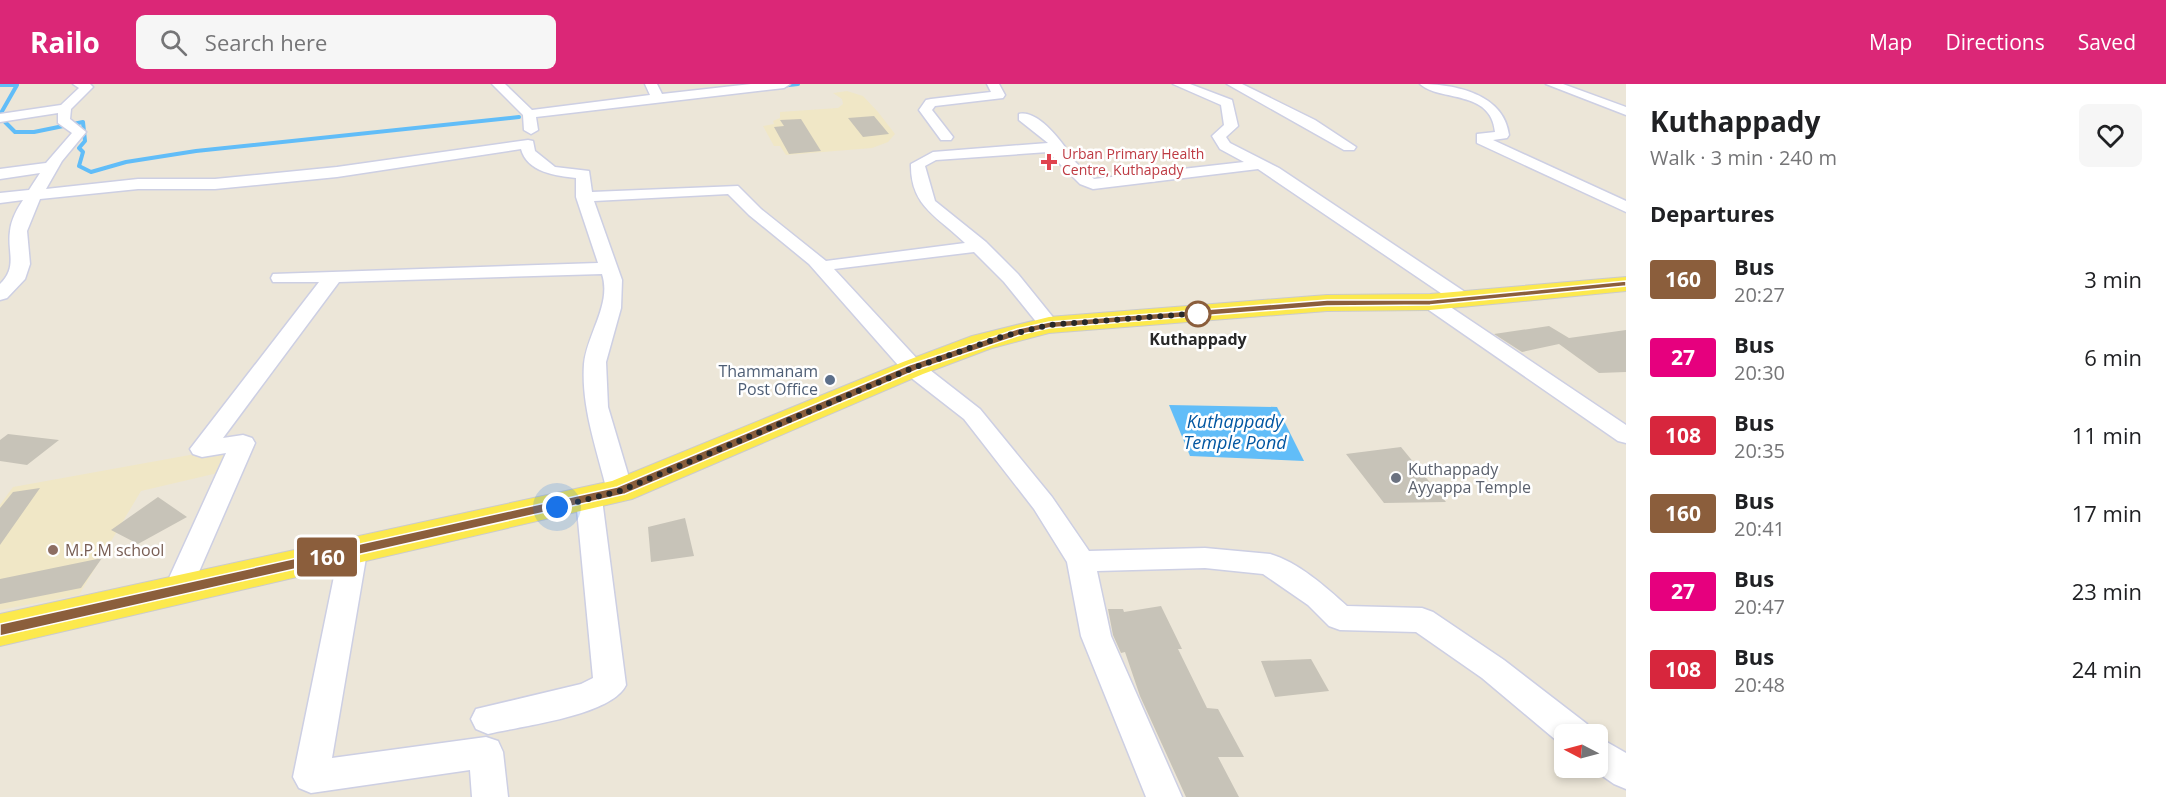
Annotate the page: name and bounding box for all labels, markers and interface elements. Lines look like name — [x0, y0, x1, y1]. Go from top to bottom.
search box — [136, 15, 556, 69]
text: Railo — [30, 23, 100, 61]
icon: search — [157, 26, 190, 59]
text: Search here — [205, 27, 327, 57]
text: Map — [1869, 28, 1912, 56]
text: Directions — [1945, 28, 2045, 56]
text: Saved — [2078, 28, 2136, 56]
text: Kuthappady — [1650, 102, 1820, 140]
button: heart — [2079, 104, 2142, 167]
place label: Urban Primary Health Centre, Kuthapady — [1062, 144, 1204, 179]
text: Walk · 3 min · 240 m — [1650, 144, 1837, 171]
marker: Urban Primary Health Centre, Kuthapady — [1040, 153, 1058, 171]
text: Departures — [1650, 198, 1774, 228]
text: Bus — [1734, 251, 1774, 281]
text: 3 min — [2084, 264, 2142, 294]
text: 160 — [1665, 265, 1701, 293]
text: 20:27 — [1734, 281, 1785, 308]
marker: Kuthappady — [1185, 301, 1211, 327]
place label: Kuthappady — [1149, 328, 1248, 350]
text: Bus — [1734, 329, 1774, 359]
text: 6 min — [2084, 342, 2142, 372]
text: 27 — [1671, 343, 1695, 371]
text: 20:30 — [1734, 359, 1785, 386]
place label: Thammanam Post Office — [718, 360, 818, 400]
marker: Thammanam Post Office — [823, 373, 837, 387]
text: Bus — [1734, 407, 1774, 437]
water label: Kuthappady Temple Pond — [1183, 409, 1287, 454]
text: 11 min — [2072, 420, 2142, 450]
text: 108 — [1665, 421, 1701, 449]
text: 20:35 — [1734, 437, 1785, 464]
place label: Kuthappady Ayyappa Temple — [1408, 458, 1531, 498]
marker: Kuthappady Ayyappa Temple — [1389, 471, 1403, 485]
text: Bus — [1734, 485, 1774, 515]
your location — [542, 492, 572, 522]
text: 17 min — [2072, 498, 2142, 528]
text: 160 — [1665, 499, 1701, 527]
text: 20:41 — [1734, 515, 1785, 542]
line badge: 160 — [292, 538, 362, 576]
place label: M.P.M school — [65, 539, 164, 561]
marker: M.P.M school — [46, 543, 60, 557]
text: 160 — [309, 543, 345, 571]
text: Bus — [1734, 563, 1774, 593]
text: 23 min — [2072, 576, 2142, 606]
text: 27 — [1671, 577, 1695, 605]
text: 20:47 — [1734, 593, 1785, 620]
text: Bus — [1734, 641, 1774, 671]
text: 24 min — [2072, 654, 2142, 684]
text: 108 — [1665, 655, 1701, 683]
text: 20:48 — [1734, 671, 1785, 698]
north arrow — [1554, 724, 1608, 778]
map controls — [1554, 724, 1608, 778]

